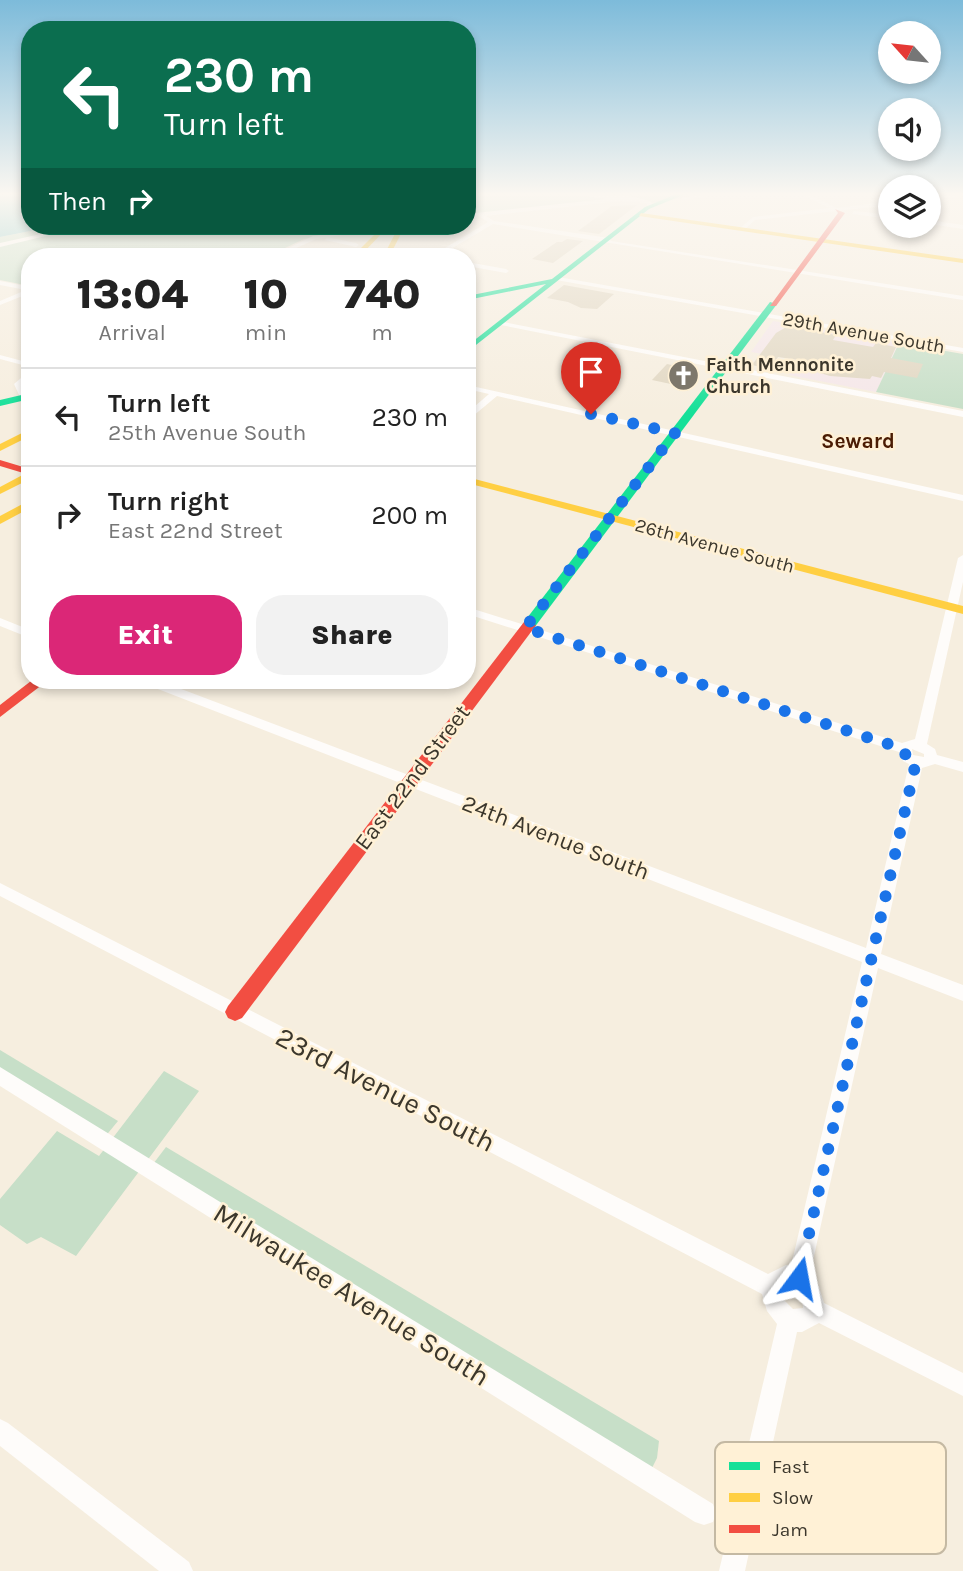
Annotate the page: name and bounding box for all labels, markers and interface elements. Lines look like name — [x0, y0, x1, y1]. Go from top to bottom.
north arrow — [878, 21, 942, 84]
map controls — [878, 21, 941, 238]
text: 230 m — [164, 47, 314, 104]
icon: left — [49, 49, 140, 140]
button: sound — [878, 98, 941, 161]
text: Turn left — [164, 106, 284, 143]
button: layers — [878, 175, 941, 238]
icon: right — [121, 182, 159, 220]
text: Then — [49, 186, 107, 217]
text: 13:04 — [76, 269, 188, 319]
text: 10 — [244, 269, 288, 319]
text: 740 — [343, 269, 420, 319]
street label: 29th Avenue South — [781, 308, 947, 358]
text: Arrival — [99, 319, 166, 346]
text: min — [245, 319, 287, 346]
text: m — [371, 319, 393, 346]
pin — [561, 342, 621, 414]
icon: arrive — [572, 353, 610, 391]
place label: Faith Mennonite Church — [706, 354, 854, 398]
church icon: Faith Mennonite Church — [666, 358, 700, 392]
text: Turn left — [108, 388, 210, 419]
icon: left — [49, 398, 87, 436]
text: 230 m — [372, 402, 448, 433]
text: 25th Avenue South — [108, 419, 306, 446]
district label: Seward — [821, 429, 895, 453]
text: Turn right — [108, 486, 229, 517]
icon: right — [49, 496, 87, 534]
text: 200 m — [372, 500, 448, 531]
street label: 26th Avenue South — [633, 514, 797, 578]
text: East 22nd Street — [108, 517, 283, 544]
button: Exit — [49, 595, 242, 675]
button: Share — [256, 595, 448, 675]
street label: East 22nd Street — [349, 699, 476, 855]
street label: 24th Avenue South — [458, 789, 653, 886]
street label: 23rd Avenue South — [271, 1020, 501, 1159]
street label: Milwaukee Avenue South — [208, 1196, 496, 1393]
position arrow — [762, 1241, 836, 1315]
legend — [715, 1442, 946, 1554]
text: Fast — [772, 1456, 809, 1478]
text: Slow — [772, 1487, 813, 1509]
text: Jam — [772, 1519, 808, 1541]

